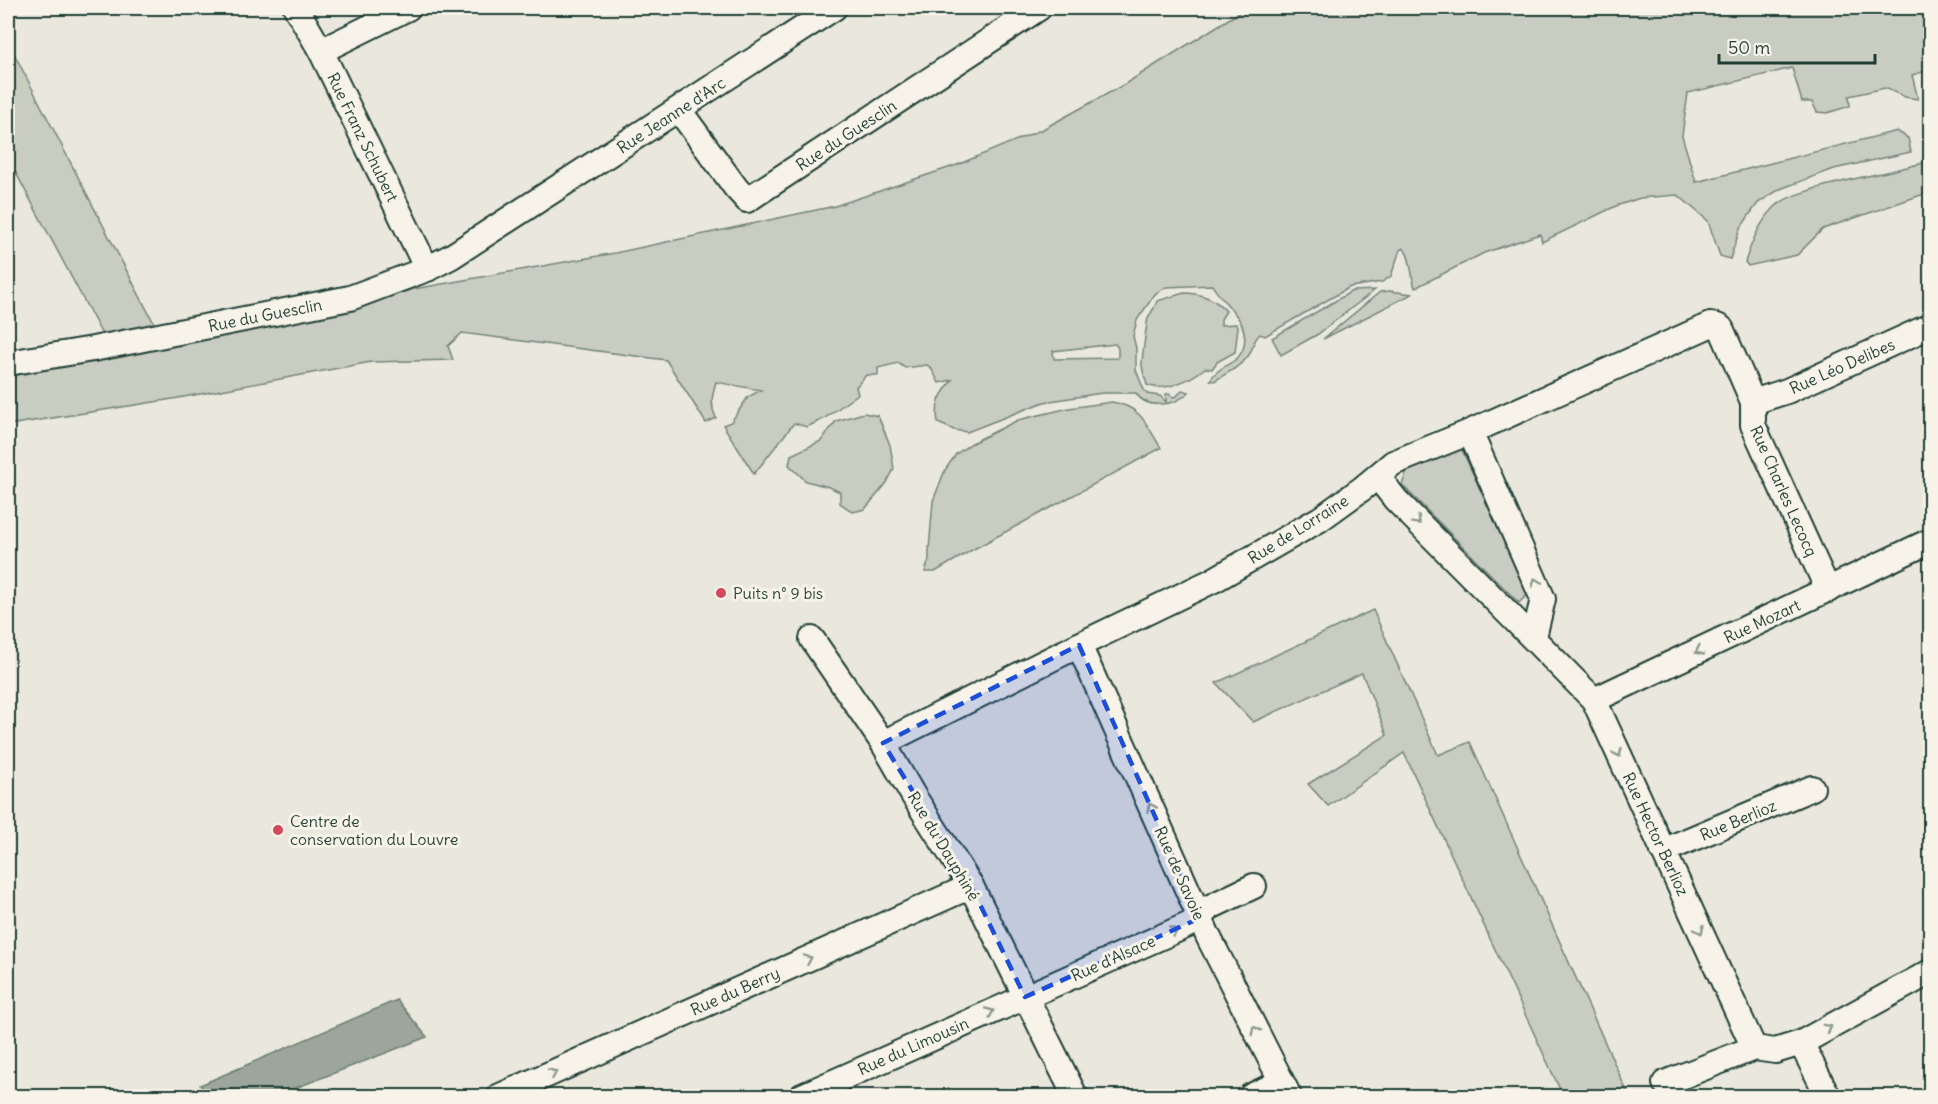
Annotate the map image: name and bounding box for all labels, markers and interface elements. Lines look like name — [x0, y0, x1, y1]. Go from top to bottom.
scale bar — [1719, 27, 1875, 65]
text: 50 m — [1728, 36, 1770, 59]
street label: Rue Franz Schubert — [323, 69, 403, 205]
street label: Rue Jeanne d'Arc — [613, 72, 729, 158]
street label: Rue du Guesclin — [792, 95, 900, 175]
street label: Rue du Guesclin — [206, 294, 324, 336]
street label: Rue Léo Delibes — [1786, 334, 1898, 398]
street label: Rue Charles Lecocq — [1746, 422, 1822, 560]
street label: Rue de Lorraine — [1244, 490, 1352, 568]
one-way arrow — [1410, 513, 1421, 524]
one-way arrow — [1531, 577, 1543, 588]
place label: Puits n° 9 bis — [733, 583, 823, 603]
marker: Puits n° 9 bis — [714, 586, 728, 600]
street label: Rue Mozart — [1721, 594, 1804, 647]
one-way arrow — [1695, 643, 1706, 655]
one-way arrow — [1611, 747, 1623, 758]
street label: Rue Hector Berlioz — [1619, 769, 1694, 899]
street label: Rue du Dauphiné — [904, 788, 984, 904]
street label: Rue Berlioz — [1697, 795, 1780, 845]
one-way arrow — [1147, 803, 1159, 814]
place label: Centre de conservation du Louvre — [290, 811, 458, 849]
marker: Centre de conservation du Louvre — [271, 823, 285, 837]
street label: Rue de Savoie — [1150, 823, 1210, 923]
one-way arrow — [1693, 924, 1705, 935]
one-way arrow — [1168, 926, 1179, 938]
street label: Rue d'Alsace — [1068, 930, 1158, 986]
one-way arrow — [802, 955, 813, 967]
street label: Rue du Berry — [687, 962, 783, 1020]
one-way arrow — [983, 1007, 994, 1019]
street label: Rue du Limousin — [855, 1013, 971, 1079]
one-way arrow — [1822, 1024, 1832, 1035]
one-way arrow — [1251, 1025, 1262, 1036]
one-way arrow — [547, 1069, 558, 1081]

